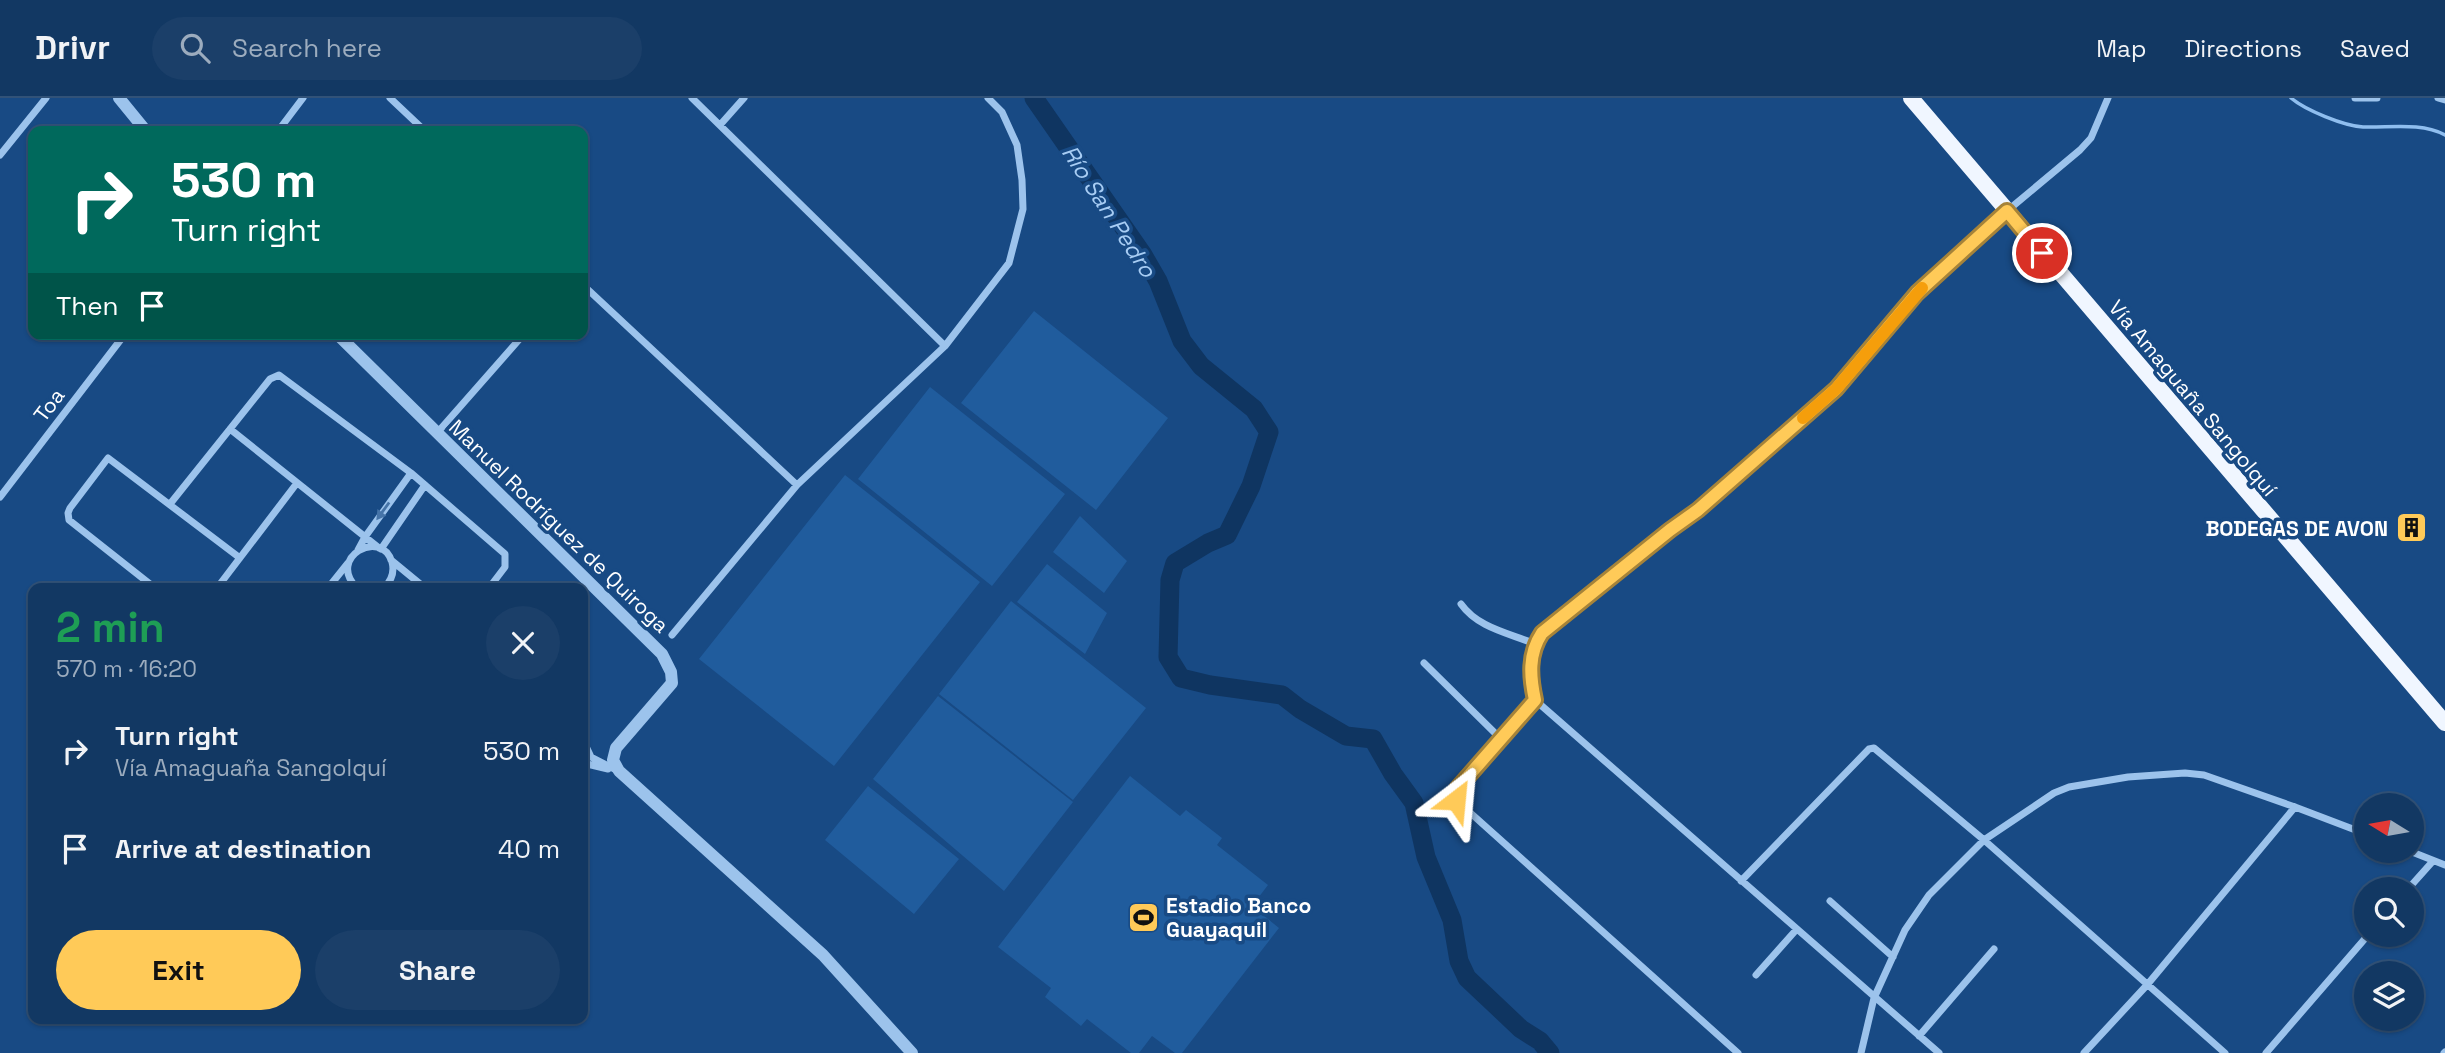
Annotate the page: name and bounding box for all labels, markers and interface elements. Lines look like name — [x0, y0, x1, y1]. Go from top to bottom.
search box — [152, 17, 642, 80]
text: Drivr — [35, 27, 110, 69]
icon: search — [176, 29, 214, 67]
text: Search here — [232, 31, 382, 65]
text: Map — [2096, 33, 2146, 64]
text: Directions — [2184, 33, 2302, 64]
text: Saved — [2340, 33, 2410, 64]
water label: Río San Pedro — [1055, 139, 1163, 284]
text: 530 m — [171, 149, 316, 211]
icon: right — [56, 154, 147, 245]
text: Turn right — [171, 210, 321, 250]
pin — [2012, 223, 2072, 283]
icon: arrive — [2023, 234, 2061, 272]
icon: arrive — [133, 287, 171, 325]
text: Then — [56, 289, 119, 323]
street label: Vía Amaguaña Sangolquí — [2103, 294, 2284, 502]
street label: Toa — [28, 383, 70, 427]
street label: Manuel Rodríguez de Quiroga — [443, 414, 675, 638]
one-way arrow — [377, 502, 391, 520]
building icon: BODEGAS DE AVON — [2394, 511, 2428, 545]
place label: BODEGAS DE AVON — [2205, 515, 2388, 542]
text: 2 min — [56, 601, 165, 654]
button: close — [486, 606, 560, 680]
text: 570 m · 16:20 — [56, 654, 197, 684]
text: Turn right — [115, 719, 239, 753]
icon: right — [56, 732, 94, 770]
text: 530 m — [483, 734, 560, 768]
text: Vía Amaguaña Sangolquí — [115, 753, 387, 783]
position arrow — [1419, 763, 1493, 837]
north arrow — [2354, 793, 2424, 863]
map controls — [2354, 793, 2424, 1031]
icon: arrive — [56, 830, 94, 868]
text: Arrive at destination — [115, 832, 372, 866]
text: 40 m — [498, 832, 560, 866]
button: search — [2354, 877, 2424, 947]
place label: Estadio Banco Guayaquil — [1166, 892, 1311, 943]
sports icon: Estadio Banco Guayaquil — [1126, 900, 1160, 934]
button: Exit — [56, 930, 301, 1010]
button: Share — [315, 930, 560, 1010]
button: layers — [2354, 961, 2424, 1031]

